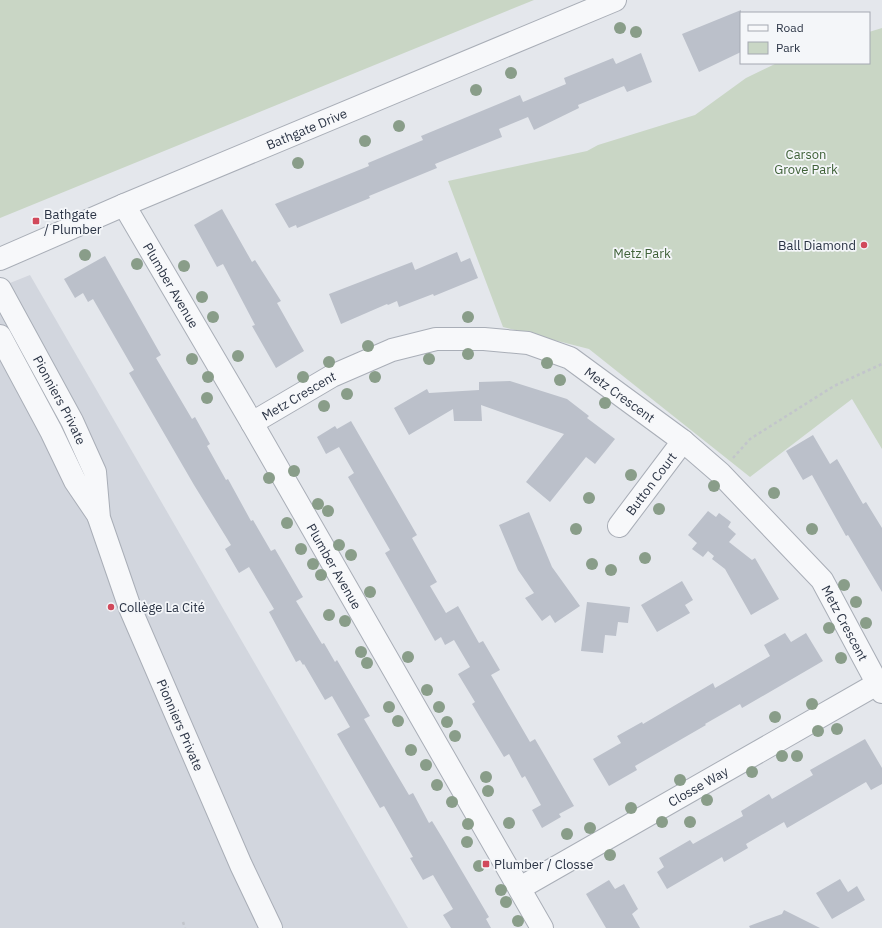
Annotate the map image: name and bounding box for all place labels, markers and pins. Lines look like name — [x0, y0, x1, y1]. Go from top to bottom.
place label: Bathgate / Plumber — [44, 206, 102, 238]
marker: Bathgate / Plumber — [31, 216, 41, 226]
place label: Ball Diamond — [778, 237, 856, 254]
marker: Ball Diamond — [859, 240, 869, 250]
place label: Collège La Cité — [119, 599, 205, 616]
marker: Collège La Cité — [106, 602, 116, 612]
place label: Plumber / Closse — [494, 856, 593, 873]
marker: Plumber / Closse — [481, 859, 491, 869]

